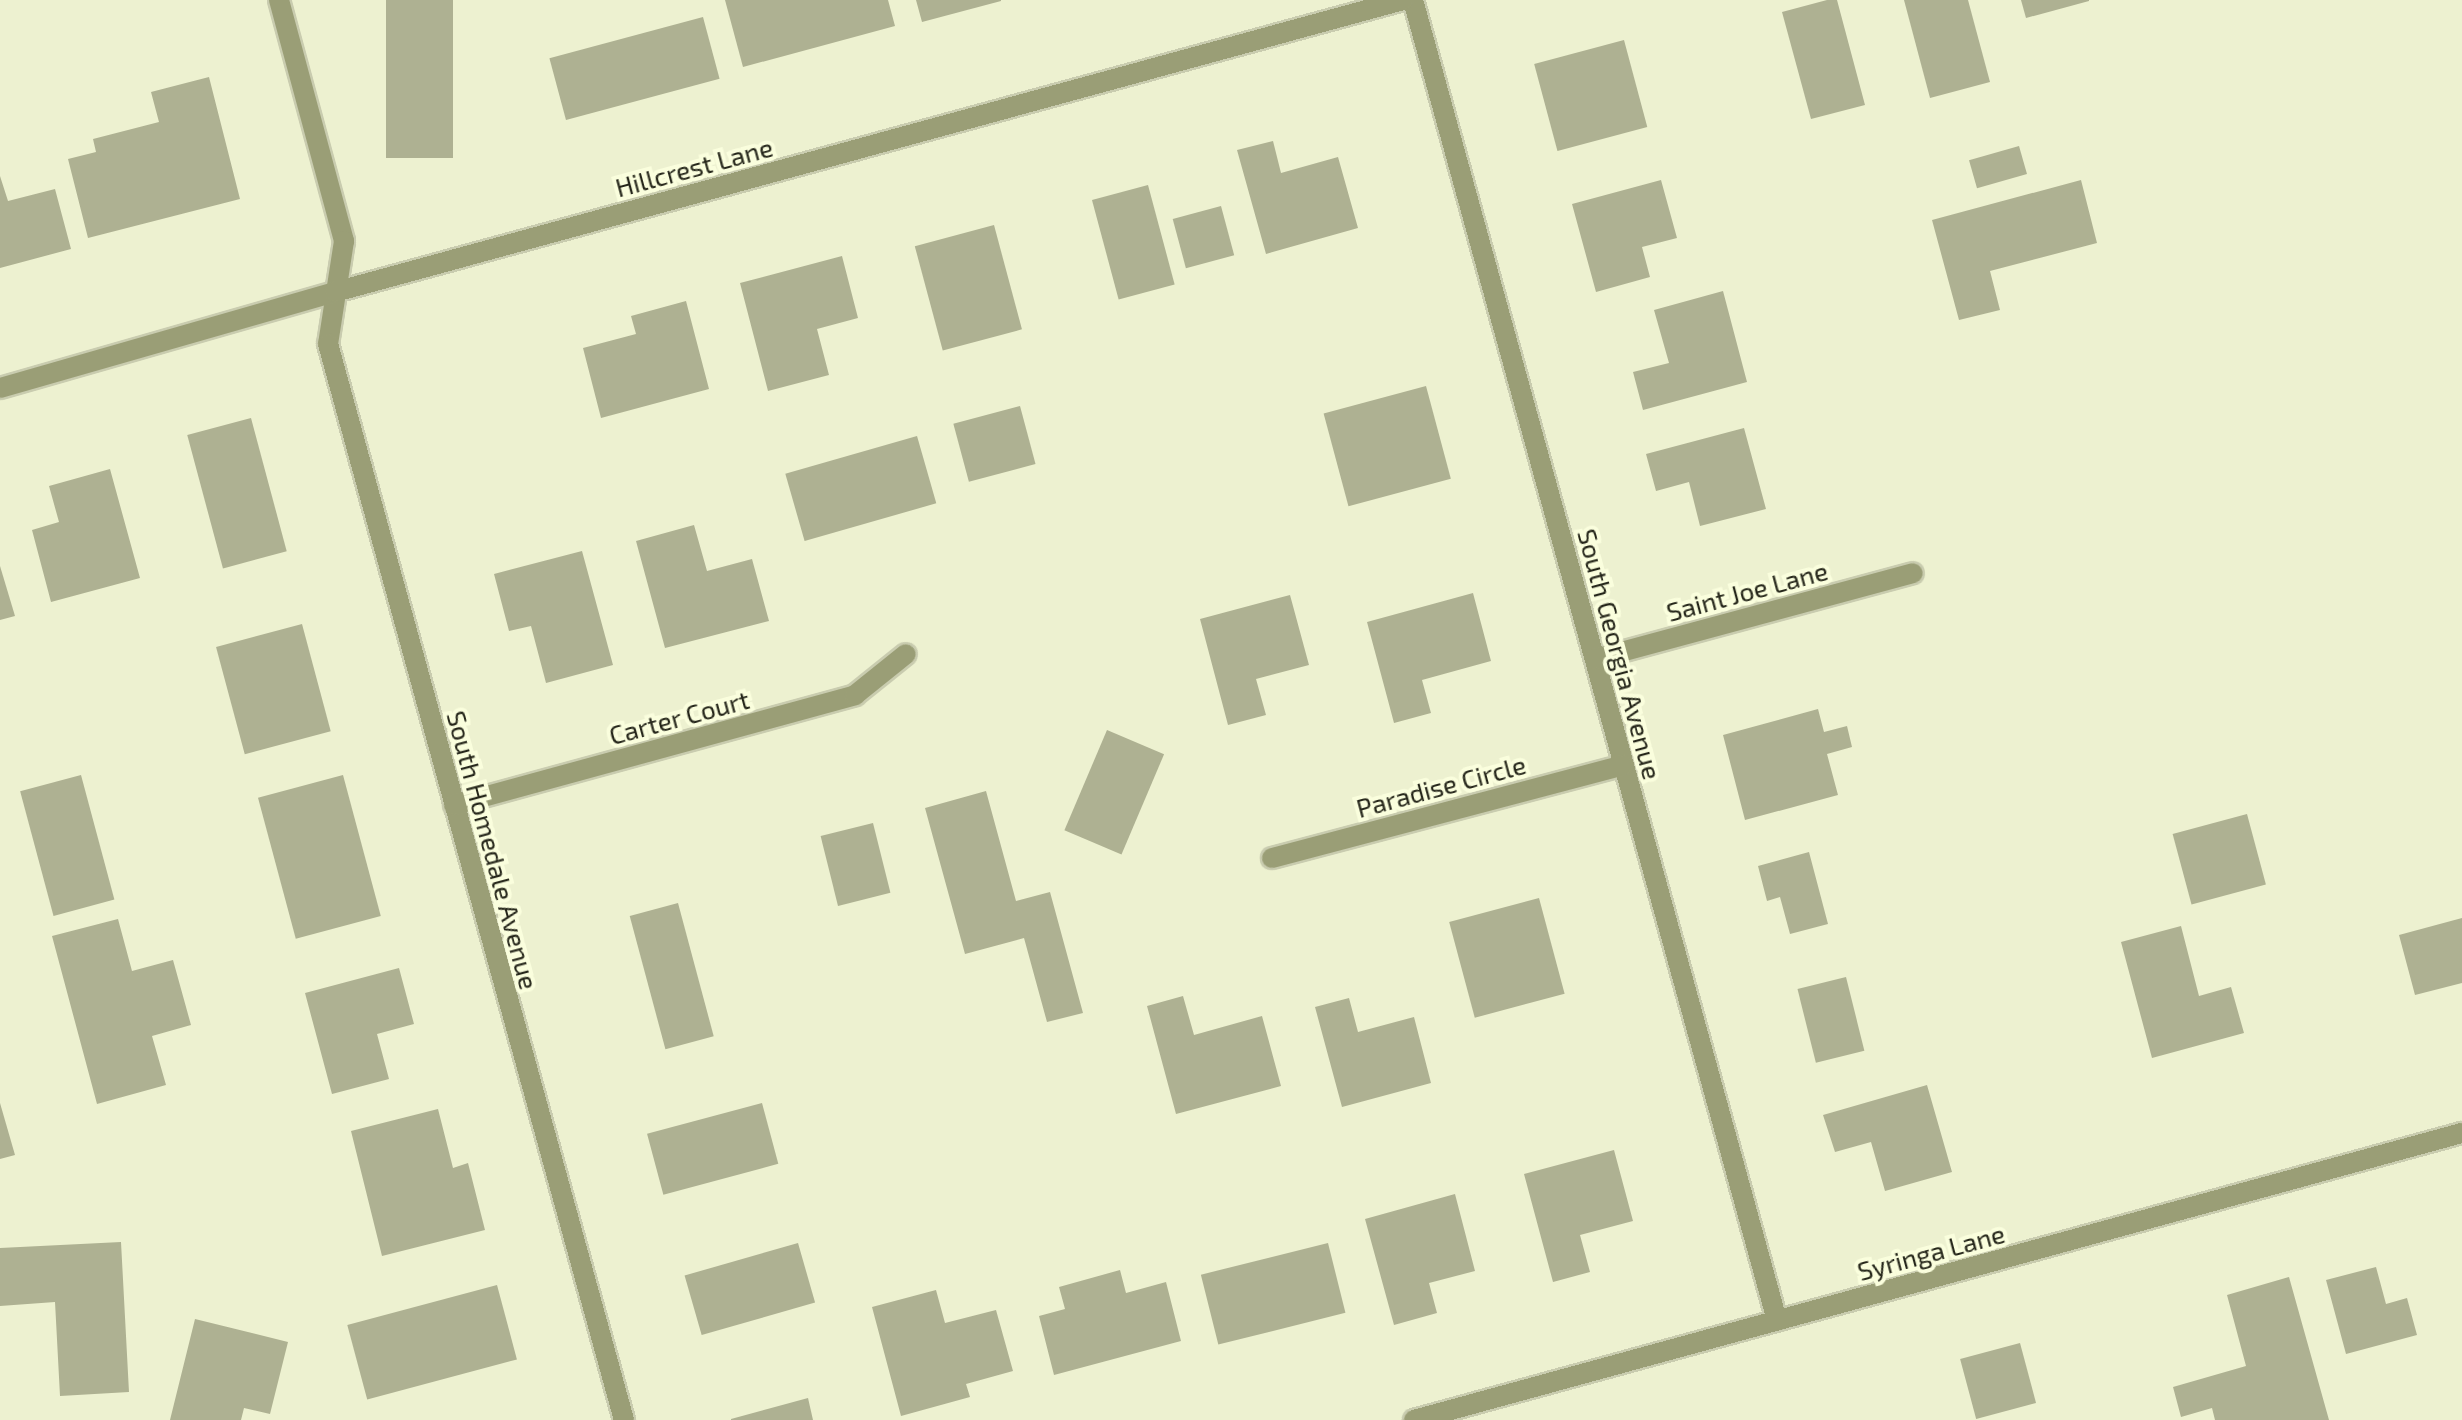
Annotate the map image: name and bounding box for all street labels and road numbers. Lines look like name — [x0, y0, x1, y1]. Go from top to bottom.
street label: Hillcrest Lane — [612, 131, 776, 203]
street label: South Georgia Avenue — [1571, 525, 1669, 783]
street label: Saint Joe Lane — [1663, 554, 1831, 628]
street label: Carter Court — [605, 683, 753, 751]
street label: South Homedale Avenue — [441, 707, 545, 993]
street label: Paradise Circle — [1353, 748, 1529, 824]
street label: Syringa Lane — [1854, 1217, 2008, 1287]

